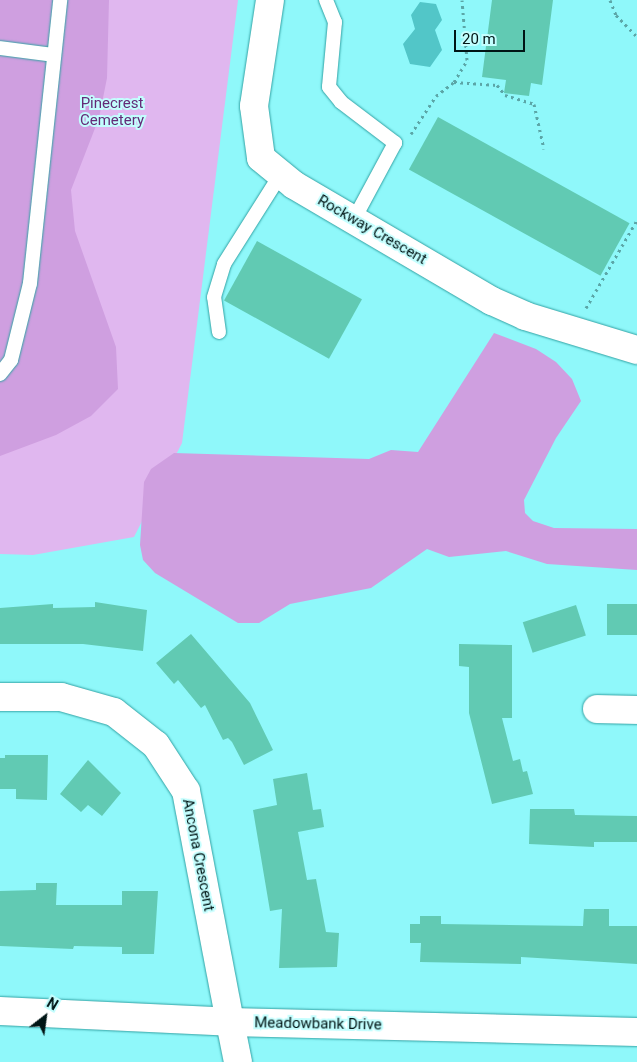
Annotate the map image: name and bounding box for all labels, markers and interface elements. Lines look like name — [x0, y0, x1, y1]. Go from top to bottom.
scale bar — [457, 20, 528, 52]
text: 20 m — [462, 30, 496, 48]
park label: Pinecrest Cemetery — [80, 94, 144, 129]
street label: Rockway Crescent — [314, 192, 430, 268]
street label: Ancona Crescent — [178, 797, 218, 913]
north arrow — [20, 992, 70, 1042]
text: N — [44, 995, 61, 1013]
street label: Meadowbank Drive — [254, 1014, 382, 1034]

